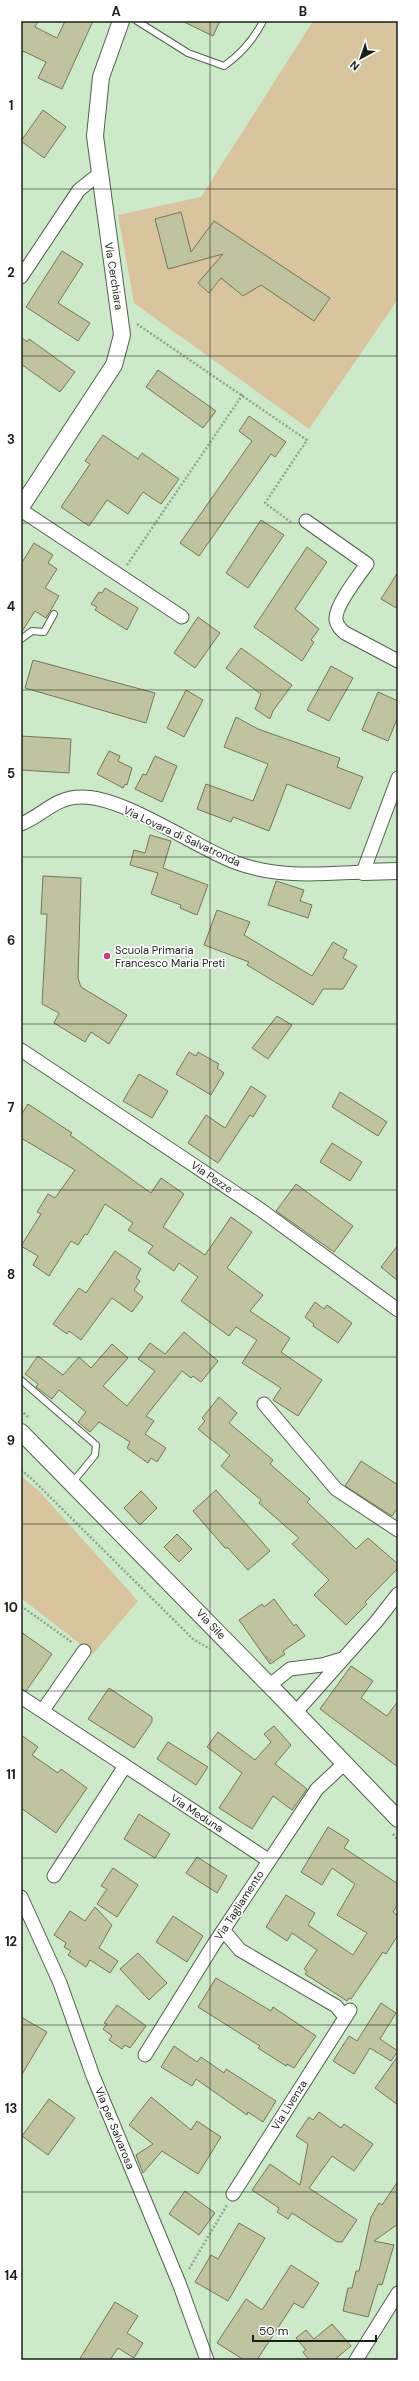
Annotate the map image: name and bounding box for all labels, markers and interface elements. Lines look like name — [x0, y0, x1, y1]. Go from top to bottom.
text: A — [111, 3, 121, 20]
text: B — [299, 3, 307, 20]
north arrow — [341, 38, 381, 78]
text: N — [347, 58, 362, 74]
text: 1 — [9, 97, 13, 114]
street label: Via Cerchiara — [102, 241, 126, 311]
text: 2 — [7, 264, 15, 281]
text: 3 — [7, 431, 15, 448]
text: 4 — [7, 598, 15, 615]
text: 5 — [7, 765, 15, 782]
street label: Via Lovara di Salvatronda — [121, 803, 243, 869]
text: 6 — [7, 932, 15, 949]
place label: Scuola Primaria Francesco Maria Preti — [115, 943, 225, 970]
marker: Scuola Primaria Francesco Maria Preti — [102, 951, 112, 961]
text: 7 — [8, 1099, 15, 1116]
street label: Via Pezze — [188, 1158, 236, 1196]
text: 8 — [7, 1266, 15, 1283]
text: 9 — [7, 1432, 15, 1449]
text: 10 — [4, 1599, 18, 1616]
street label: Via Sile — [193, 1606, 229, 1642]
text: 11 — [6, 1766, 16, 1783]
street label: Via Meduna — [168, 1791, 226, 1835]
street label: Via Tagliamento — [211, 1867, 267, 1943]
text: 12 — [5, 1933, 17, 1950]
street label: Via Livenza — [268, 2077, 310, 2133]
street label: Via per Salvarosa — [92, 2085, 138, 2171]
text: 13 — [5, 2100, 17, 2117]
text: 14 — [4, 2267, 18, 2284]
scale bar — [253, 2317, 376, 2343]
text: 50 m — [259, 2323, 288, 2339]

